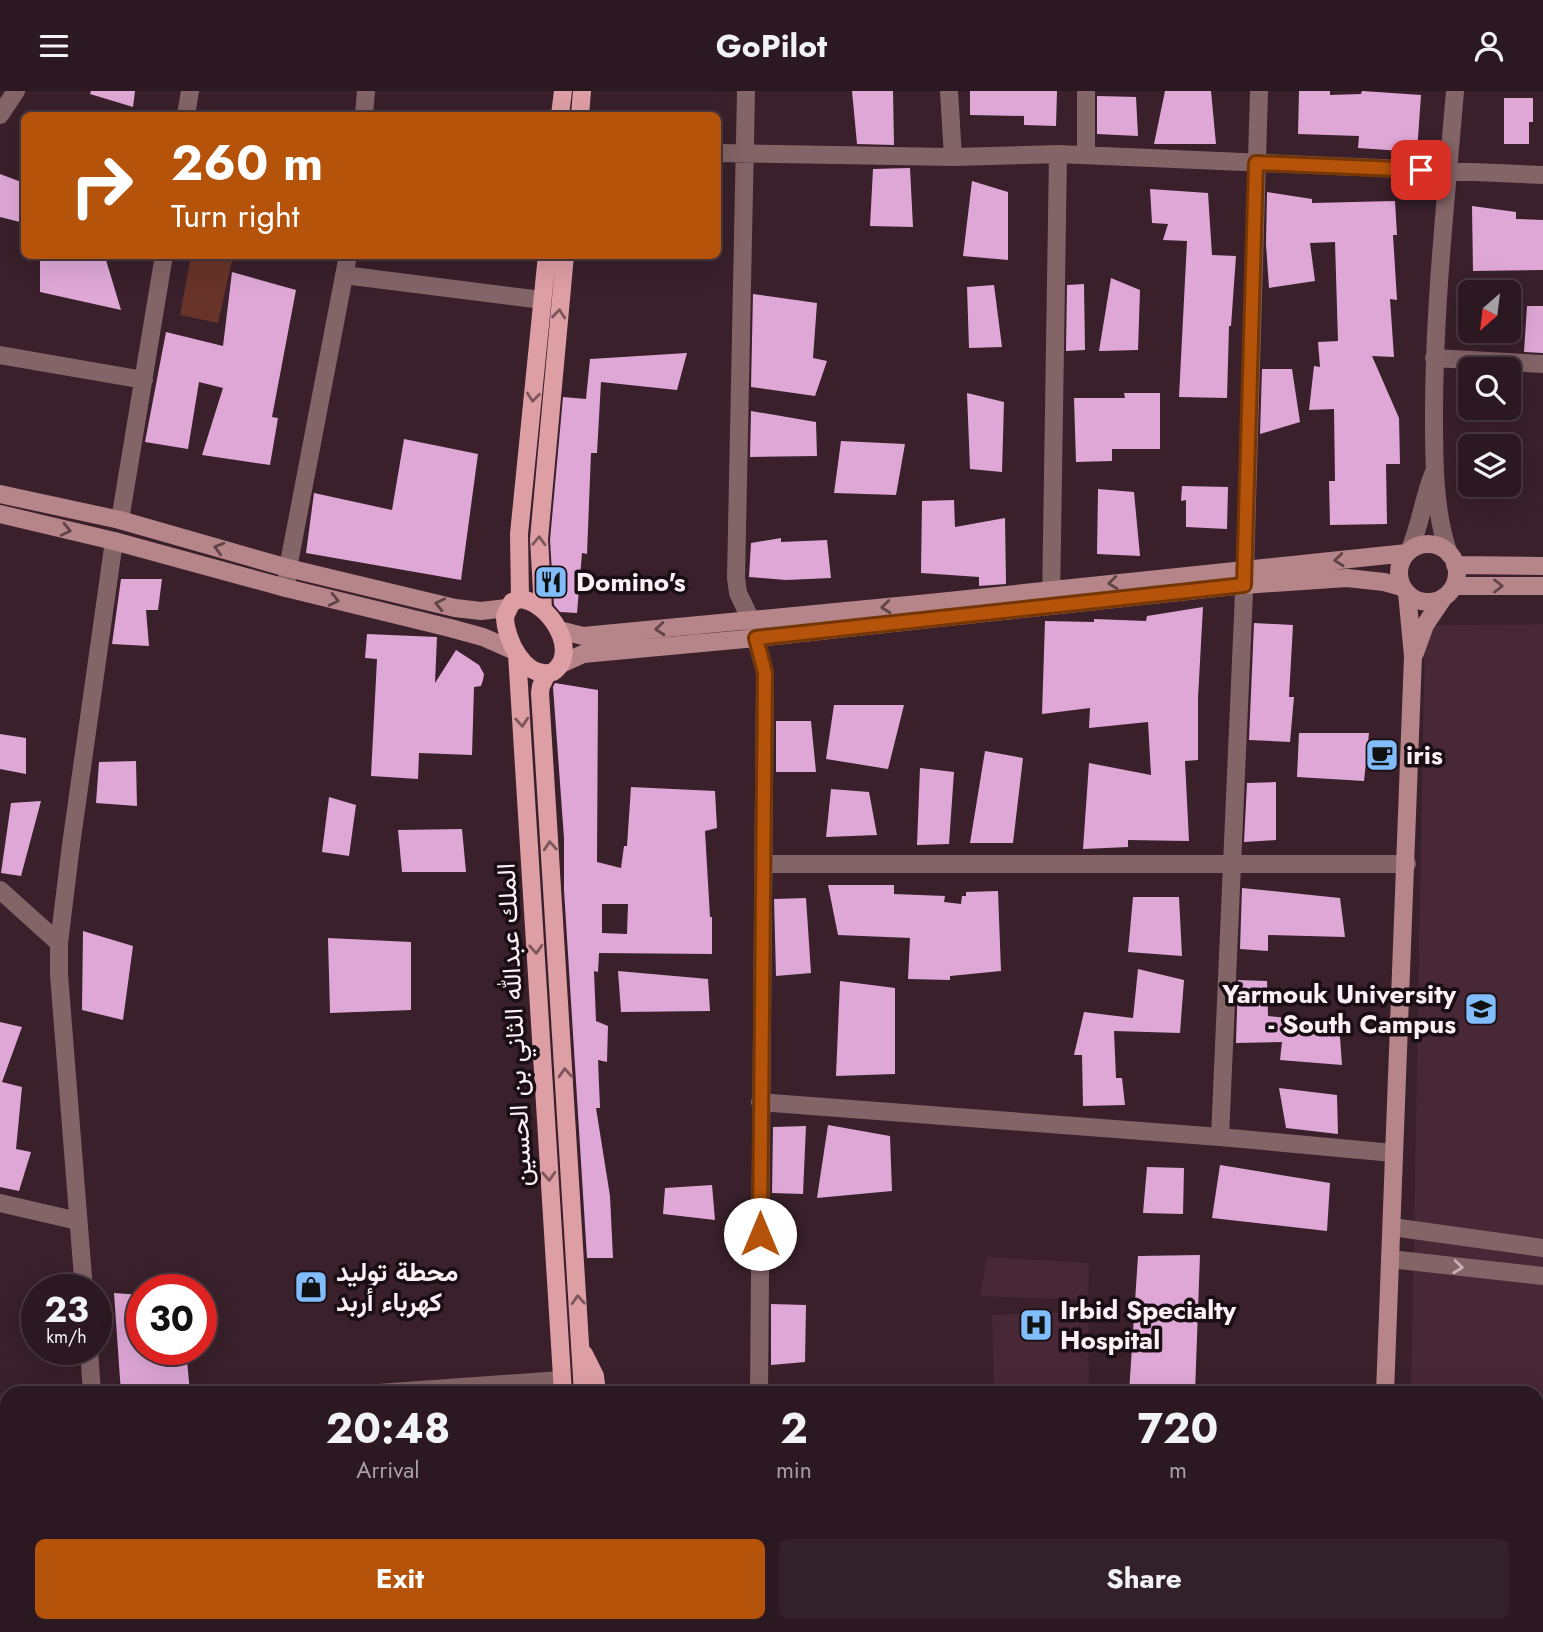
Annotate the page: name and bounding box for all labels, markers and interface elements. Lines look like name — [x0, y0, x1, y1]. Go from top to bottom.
text: GoPilot — [716, 23, 827, 69]
icon: menu — [35, 27, 73, 65]
icon: person — [1470, 27, 1508, 65]
text: 260 m — [171, 128, 323, 198]
icon: right — [56, 140, 147, 231]
pin — [1391, 140, 1451, 200]
icon: arrive — [1402, 151, 1440, 189]
text: Turn right — [171, 193, 300, 239]
north arrow — [1458, 280, 1521, 343]
map controls — [1458, 280, 1521, 497]
one-way arrow — [551, 309, 566, 320]
button: search — [1458, 357, 1521, 420]
one-way arrow — [526, 391, 541, 402]
button: layers — [1458, 434, 1521, 497]
one-way arrow — [60, 522, 72, 536]
one-way arrow — [532, 535, 547, 546]
one-way arrow — [213, 542, 225, 557]
one-way arrow — [1333, 553, 1345, 568]
restaurant icon: Domino's — [532, 563, 570, 601]
place label: Domino's — [576, 563, 686, 601]
one-way arrow — [1107, 576, 1118, 591]
one-way arrow — [1494, 578, 1504, 594]
one-way arrow — [328, 592, 340, 606]
one-way arrow — [434, 598, 446, 612]
one-way arrow — [880, 599, 891, 614]
one-way arrow — [654, 621, 665, 636]
one-way arrow — [514, 717, 529, 728]
cafe icon: iris — [1363, 736, 1401, 774]
place label: iris — [1406, 736, 1443, 774]
one-way arrow — [543, 840, 558, 851]
street label: الملك عبدالله الثاني بن الحسين — [487, 862, 543, 1188]
one-way arrow — [528, 944, 543, 955]
place label: Yarmouk University - South Campus — [1221, 975, 1456, 1043]
school or university icon: Yarmouk University - South Campus — [1462, 990, 1500, 1028]
one-way arrow — [557, 1068, 572, 1079]
one-way arrow — [542, 1171, 557, 1182]
position arrow — [723, 1197, 797, 1271]
place label: محطة توليد كهرباء أربد — [336, 1253, 458, 1321]
one-way arrow — [1452, 1259, 1464, 1274]
shop icon: محطة توليد كهرباء أربد — [292, 1268, 330, 1306]
speed limit sign: 30 — [126, 1274, 217, 1365]
text: 23 — [44, 1285, 89, 1335]
place label: Irbid Specialty Hospital — [1060, 1291, 1237, 1359]
one-way arrow — [571, 1295, 586, 1306]
hospital icon: Irbid Specialty Hospital — [1017, 1306, 1055, 1344]
text: km/h — [46, 1324, 87, 1350]
text: 20:48 — [326, 1398, 450, 1459]
text: 2 — [780, 1398, 808, 1459]
text: 720 — [1138, 1398, 1218, 1459]
text: Arrival — [356, 1453, 420, 1487]
text: min — [776, 1453, 812, 1487]
text: m — [1169, 1453, 1187, 1487]
button: Exit — [35, 1539, 765, 1619]
button: Share — [779, 1539, 1509, 1619]

